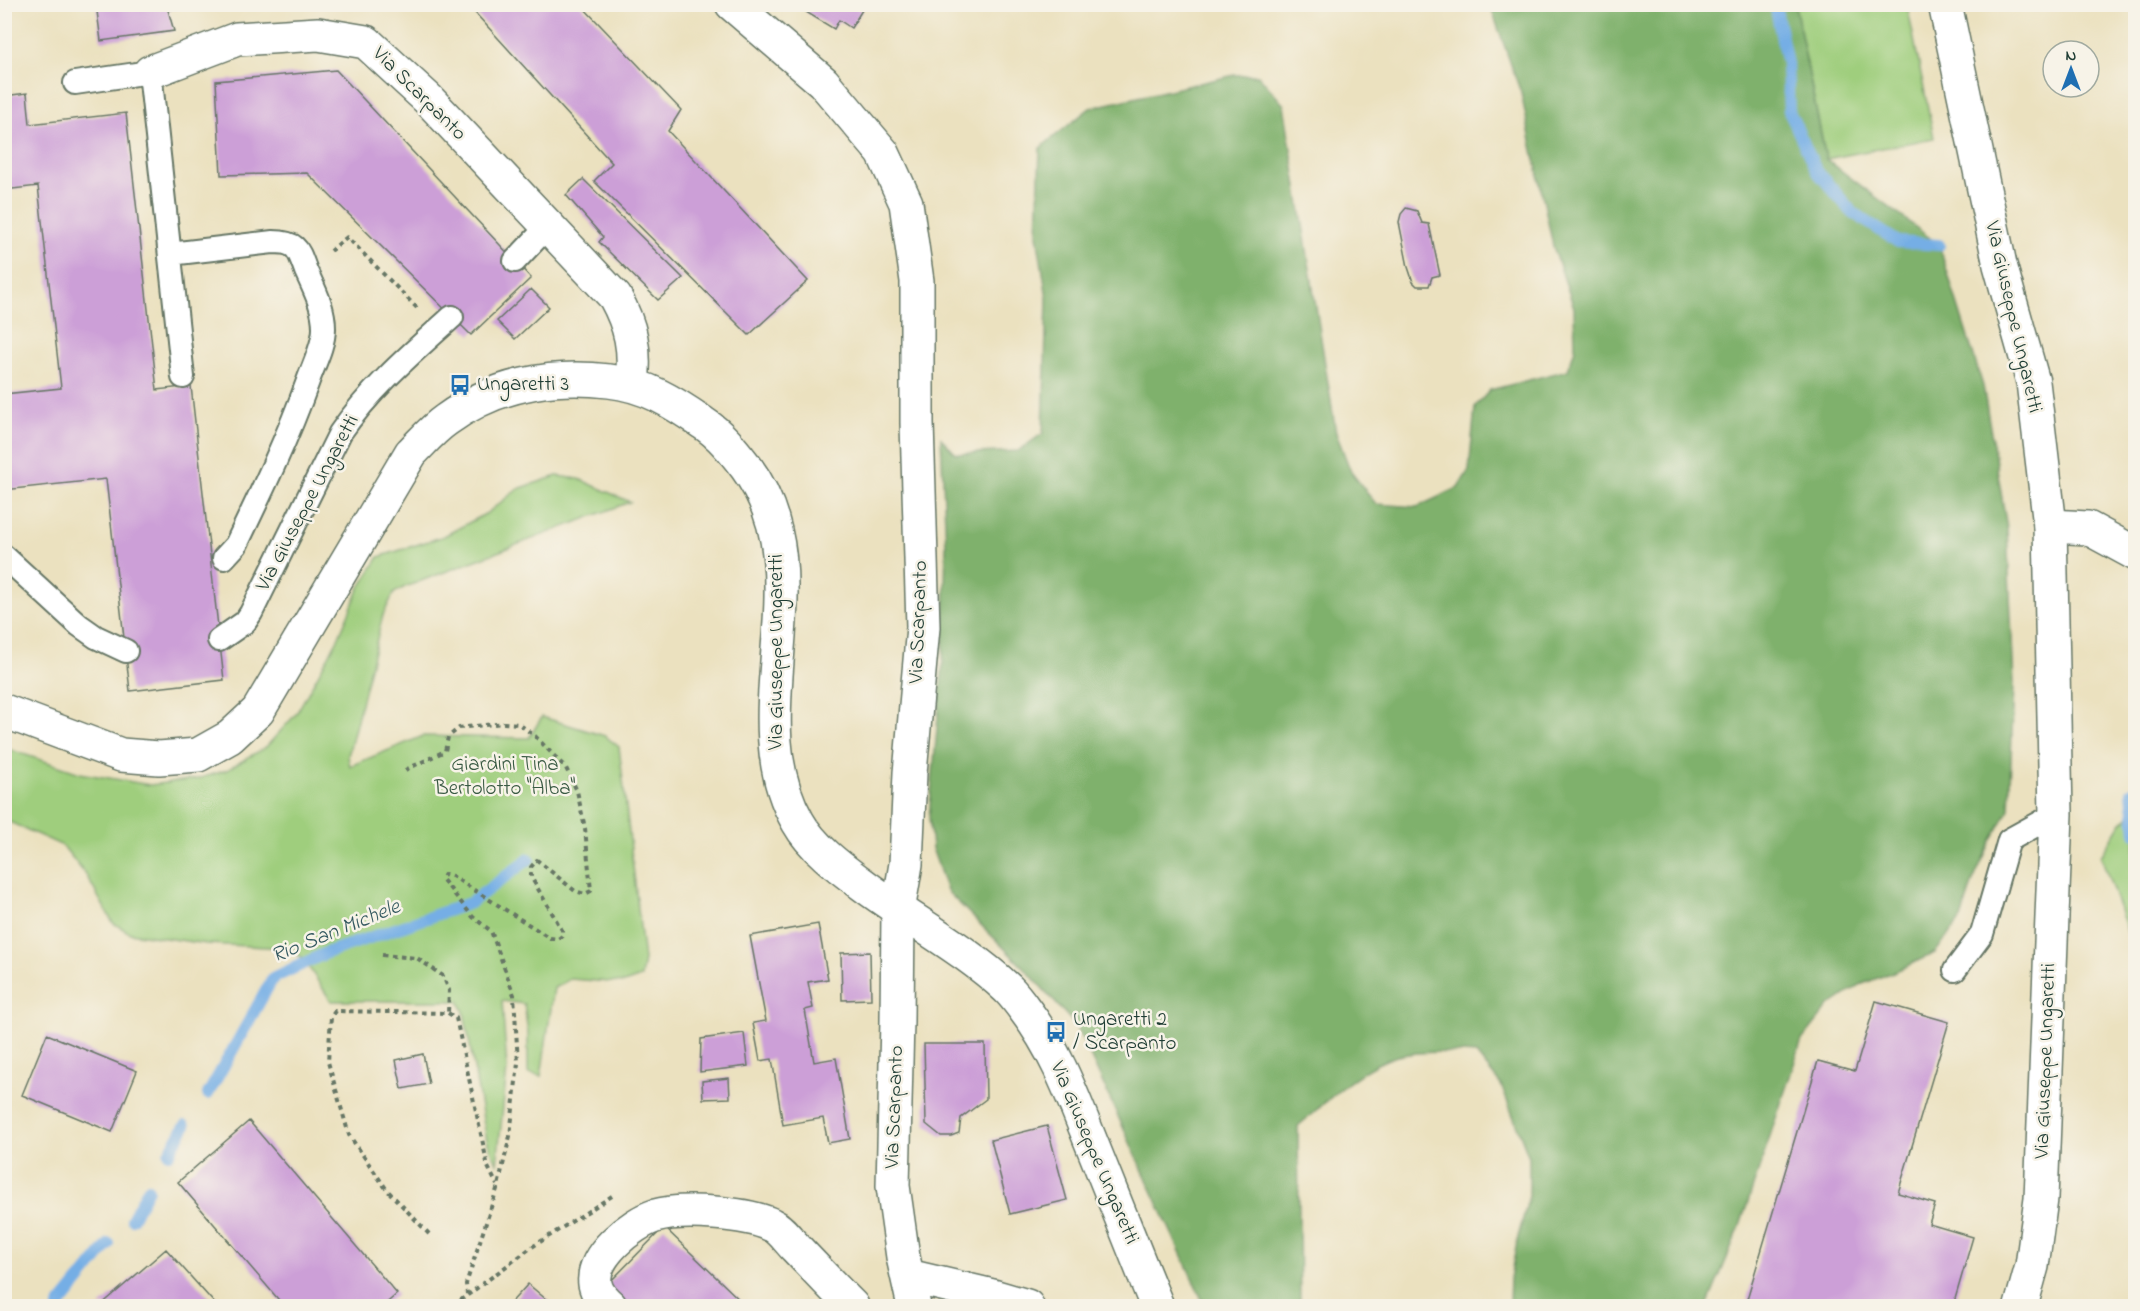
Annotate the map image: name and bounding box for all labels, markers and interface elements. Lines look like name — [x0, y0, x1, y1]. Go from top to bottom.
street label: Via Scarpanto — [364, 39, 473, 148]
north arrow — [2041, 39, 2101, 99]
text: N — [2066, 44, 2077, 68]
street label: Via Giuseppe Ungaretti — [1974, 217, 2050, 416]
place label: Ungaretti 3 — [477, 370, 569, 402]
bus stop icon: Ungaretti 3 — [448, 373, 472, 397]
street label: Via Giuseppe Ungaretti — [248, 409, 369, 598]
street label: Via Giuseppe Ungaretti — [762, 554, 794, 751]
street label: Via Scarpanto — [902, 560, 936, 685]
park label: Giardini Tina Bertolotto "Alba" — [434, 750, 576, 804]
water label: Rio San Michele — [267, 891, 406, 972]
street label: Via Giuseppe Ungaretti — [2028, 963, 2066, 1161]
place label: Ungaretti 2 / Scarpanto — [1073, 1005, 1177, 1059]
bus stop icon: Ungaretti 2 / Scarpanto — [1044, 1020, 1068, 1044]
street label: Via Scarpanto — [878, 1045, 912, 1170]
street label: Via Giuseppe Ungaretti — [1040, 1056, 1146, 1250]

